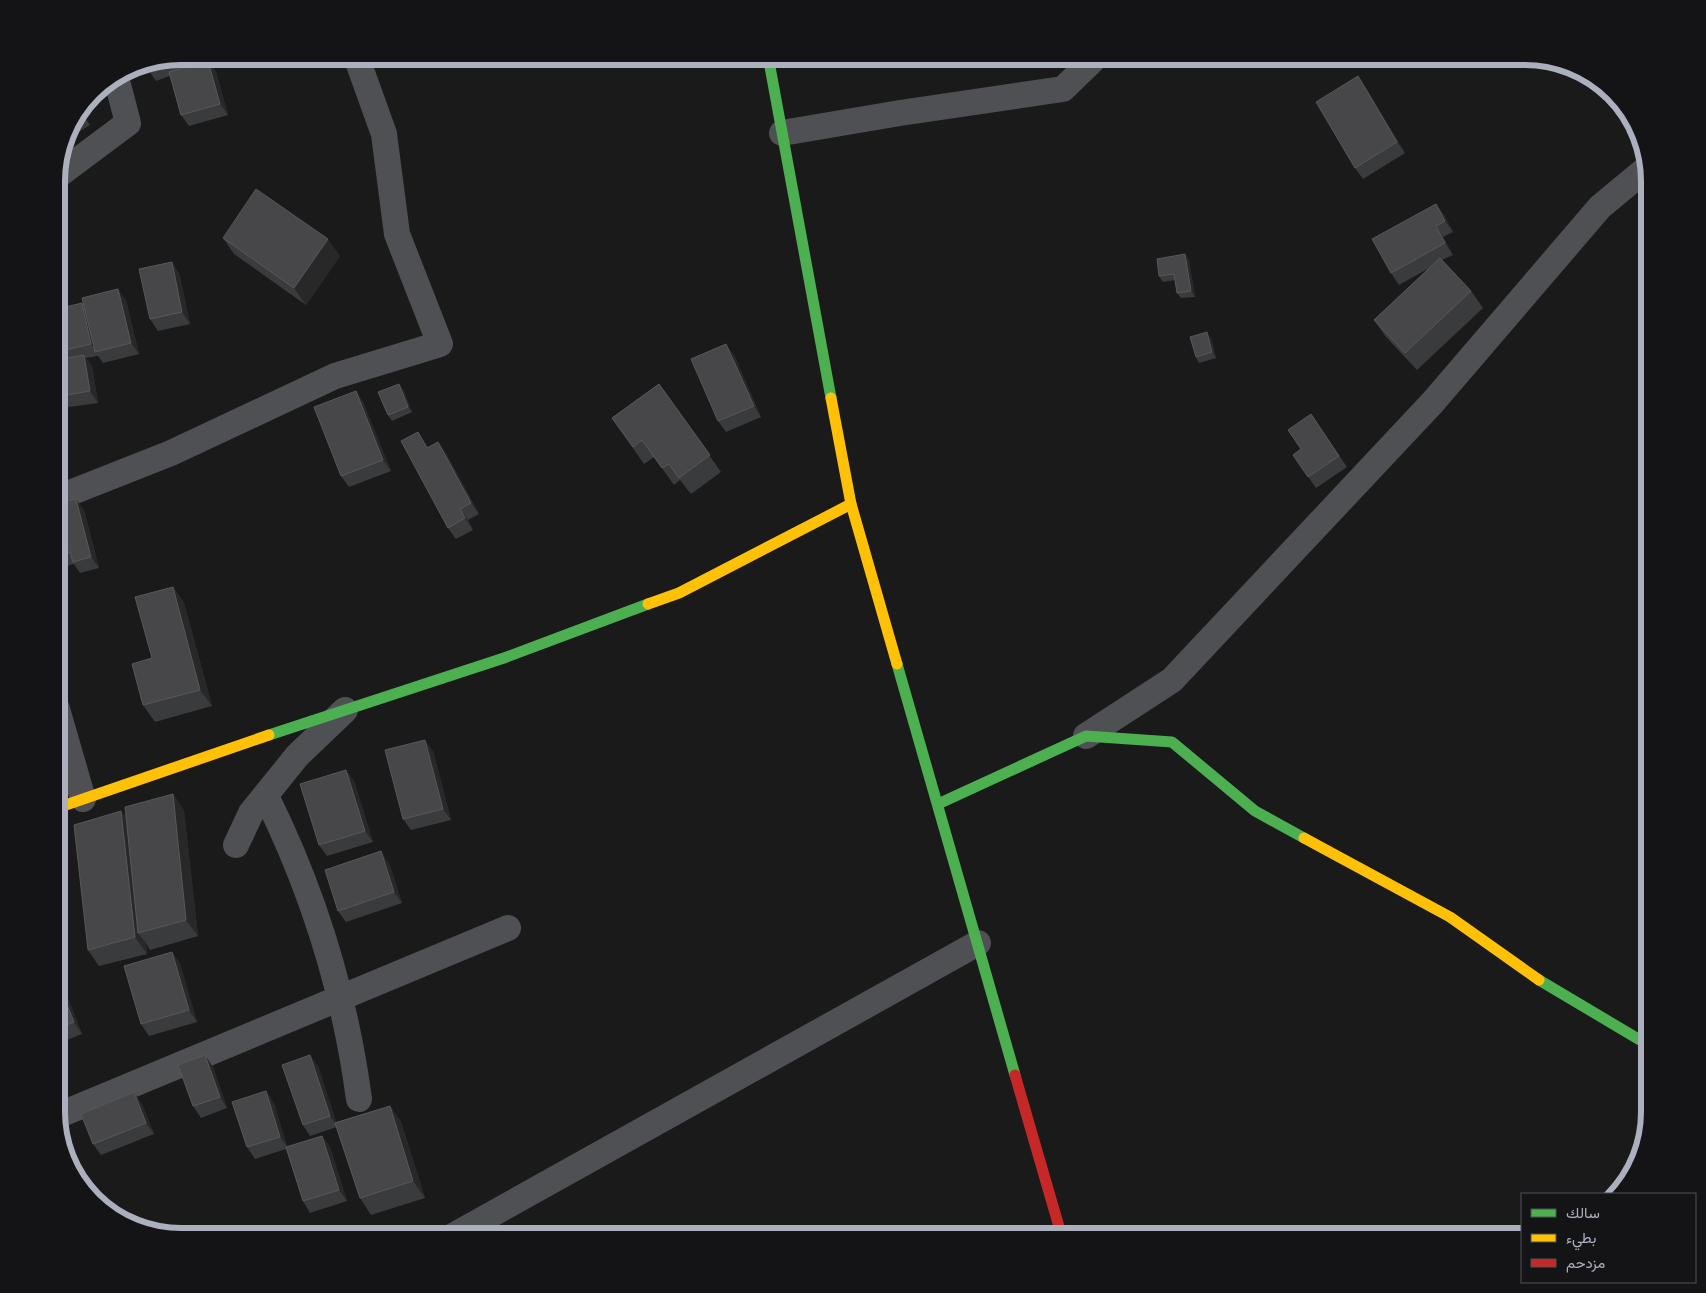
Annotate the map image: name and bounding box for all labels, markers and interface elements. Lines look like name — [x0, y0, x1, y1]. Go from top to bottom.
legend — [1521, 1193, 1696, 1283]
text: سالك — [1566, 1202, 1600, 1223]
text: بطيء — [1566, 1227, 1596, 1251]
text: مزدحم — [1566, 1252, 1605, 1273]

